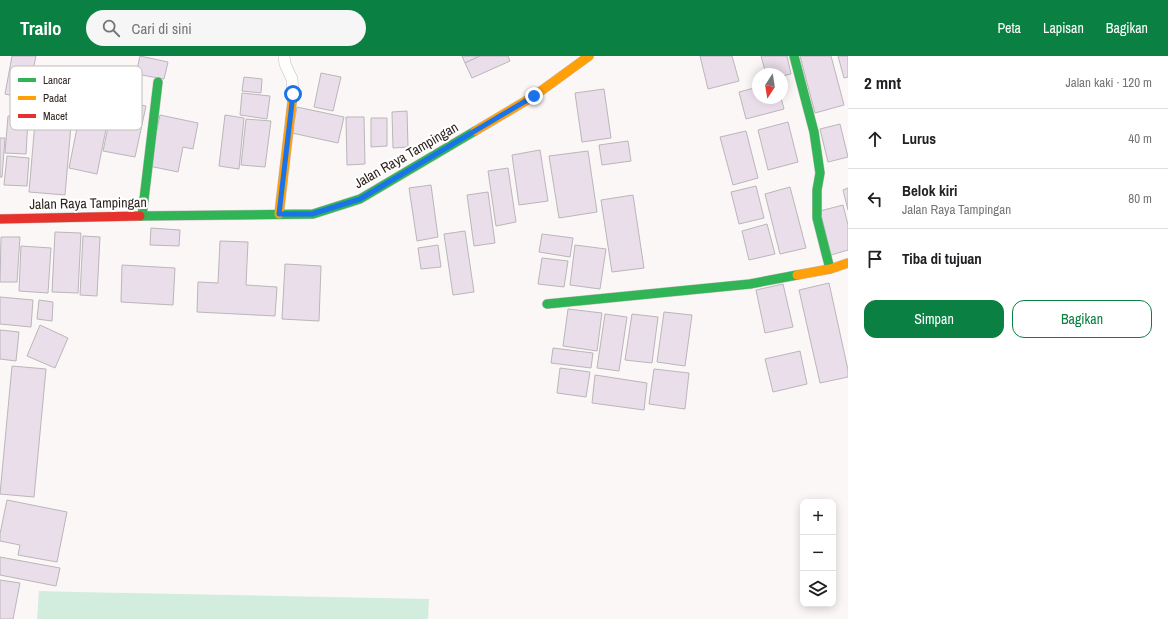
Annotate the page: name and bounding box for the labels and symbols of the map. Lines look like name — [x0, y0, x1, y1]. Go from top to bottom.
legend — [10, 66, 142, 130]
north arrow — [752, 68, 788, 104]
text: Lancar — [43, 73, 71, 87]
route start — [284, 85, 302, 103]
route end — [525, 87, 543, 105]
text: Padat — [43, 91, 67, 105]
text: Macet — [43, 109, 68, 123]
street label: Jalan Raya Tampingan — [351, 118, 461, 192]
street label: Jalan Raya Tampingan — [29, 193, 147, 213]

